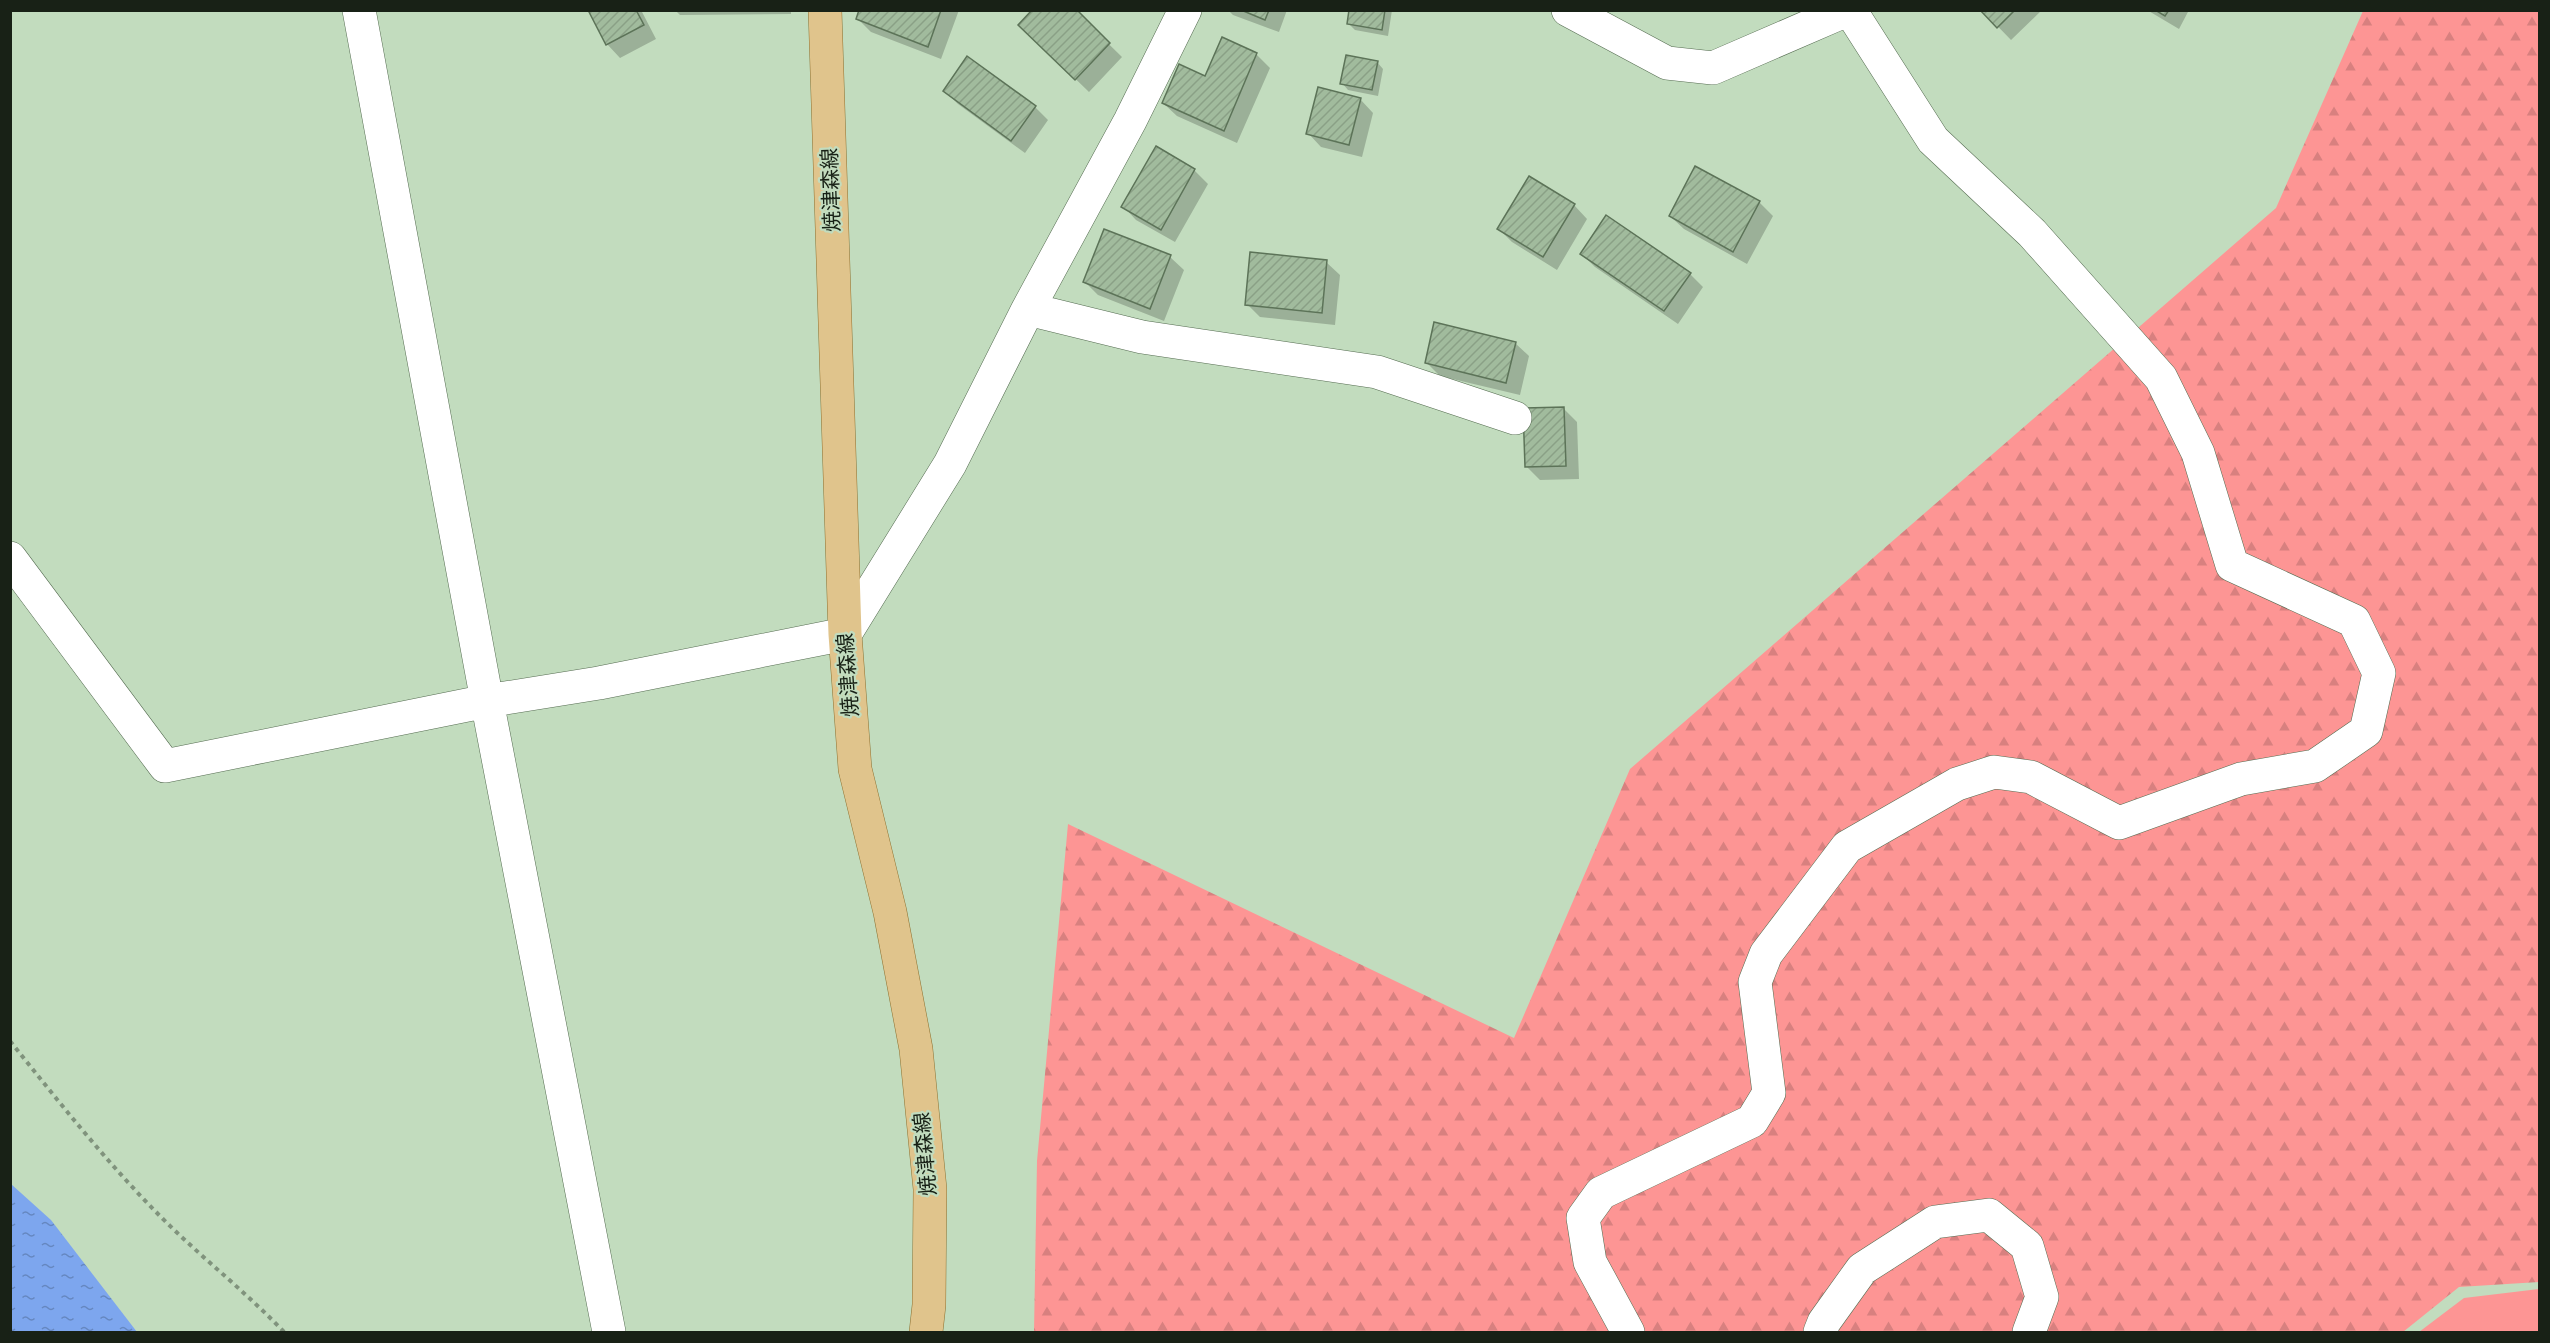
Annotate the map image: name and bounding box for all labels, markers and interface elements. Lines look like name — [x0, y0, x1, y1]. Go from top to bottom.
street label: 焼津森線 — [815, 148, 847, 232]
street label: 焼津森線 — [830, 632, 866, 718]
street label: 焼津森線 — [906, 1111, 944, 1197]

